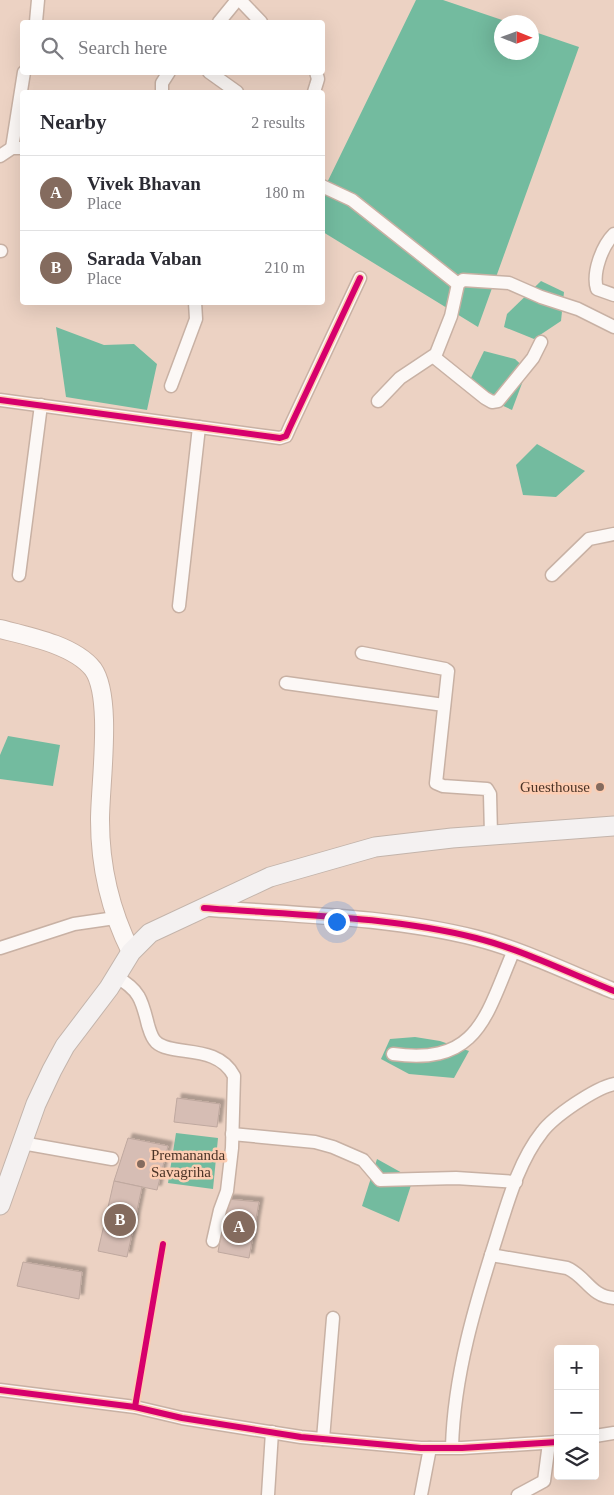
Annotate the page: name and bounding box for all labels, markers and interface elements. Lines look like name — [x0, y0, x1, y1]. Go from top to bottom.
north arrow — [494, 15, 539, 60]
search box — [20, 20, 325, 75]
icon: search — [38, 34, 66, 62]
text: Search here — [78, 37, 167, 58]
text: Nearby — [40, 110, 107, 134]
text: 2 results — [251, 114, 305, 131]
text: Vivek Bhavan — [87, 173, 201, 194]
text: A — [50, 184, 62, 201]
text: 180 m — [265, 184, 305, 201]
text: Place — [87, 195, 122, 212]
text: Sarada Vaban — [87, 248, 202, 269]
text: B — [51, 259, 61, 276]
text: 210 m — [265, 259, 305, 276]
text: Place — [87, 270, 122, 287]
place label: Guesthouse — [520, 779, 590, 795]
marker: Guesthouse — [594, 781, 606, 793]
your location — [324, 909, 350, 935]
place label: Premananda Savagriha — [151, 1147, 225, 1180]
marker: Premananda Savagriha — [135, 1158, 147, 1170]
pin: B — [104, 1201, 136, 1239]
pin: A — [223, 1208, 255, 1246]
map controls — [554, 1345, 599, 1480]
button: + — [554, 1345, 599, 1390]
button: − — [554, 1390, 599, 1435]
button: layers — [554, 1435, 599, 1480]

